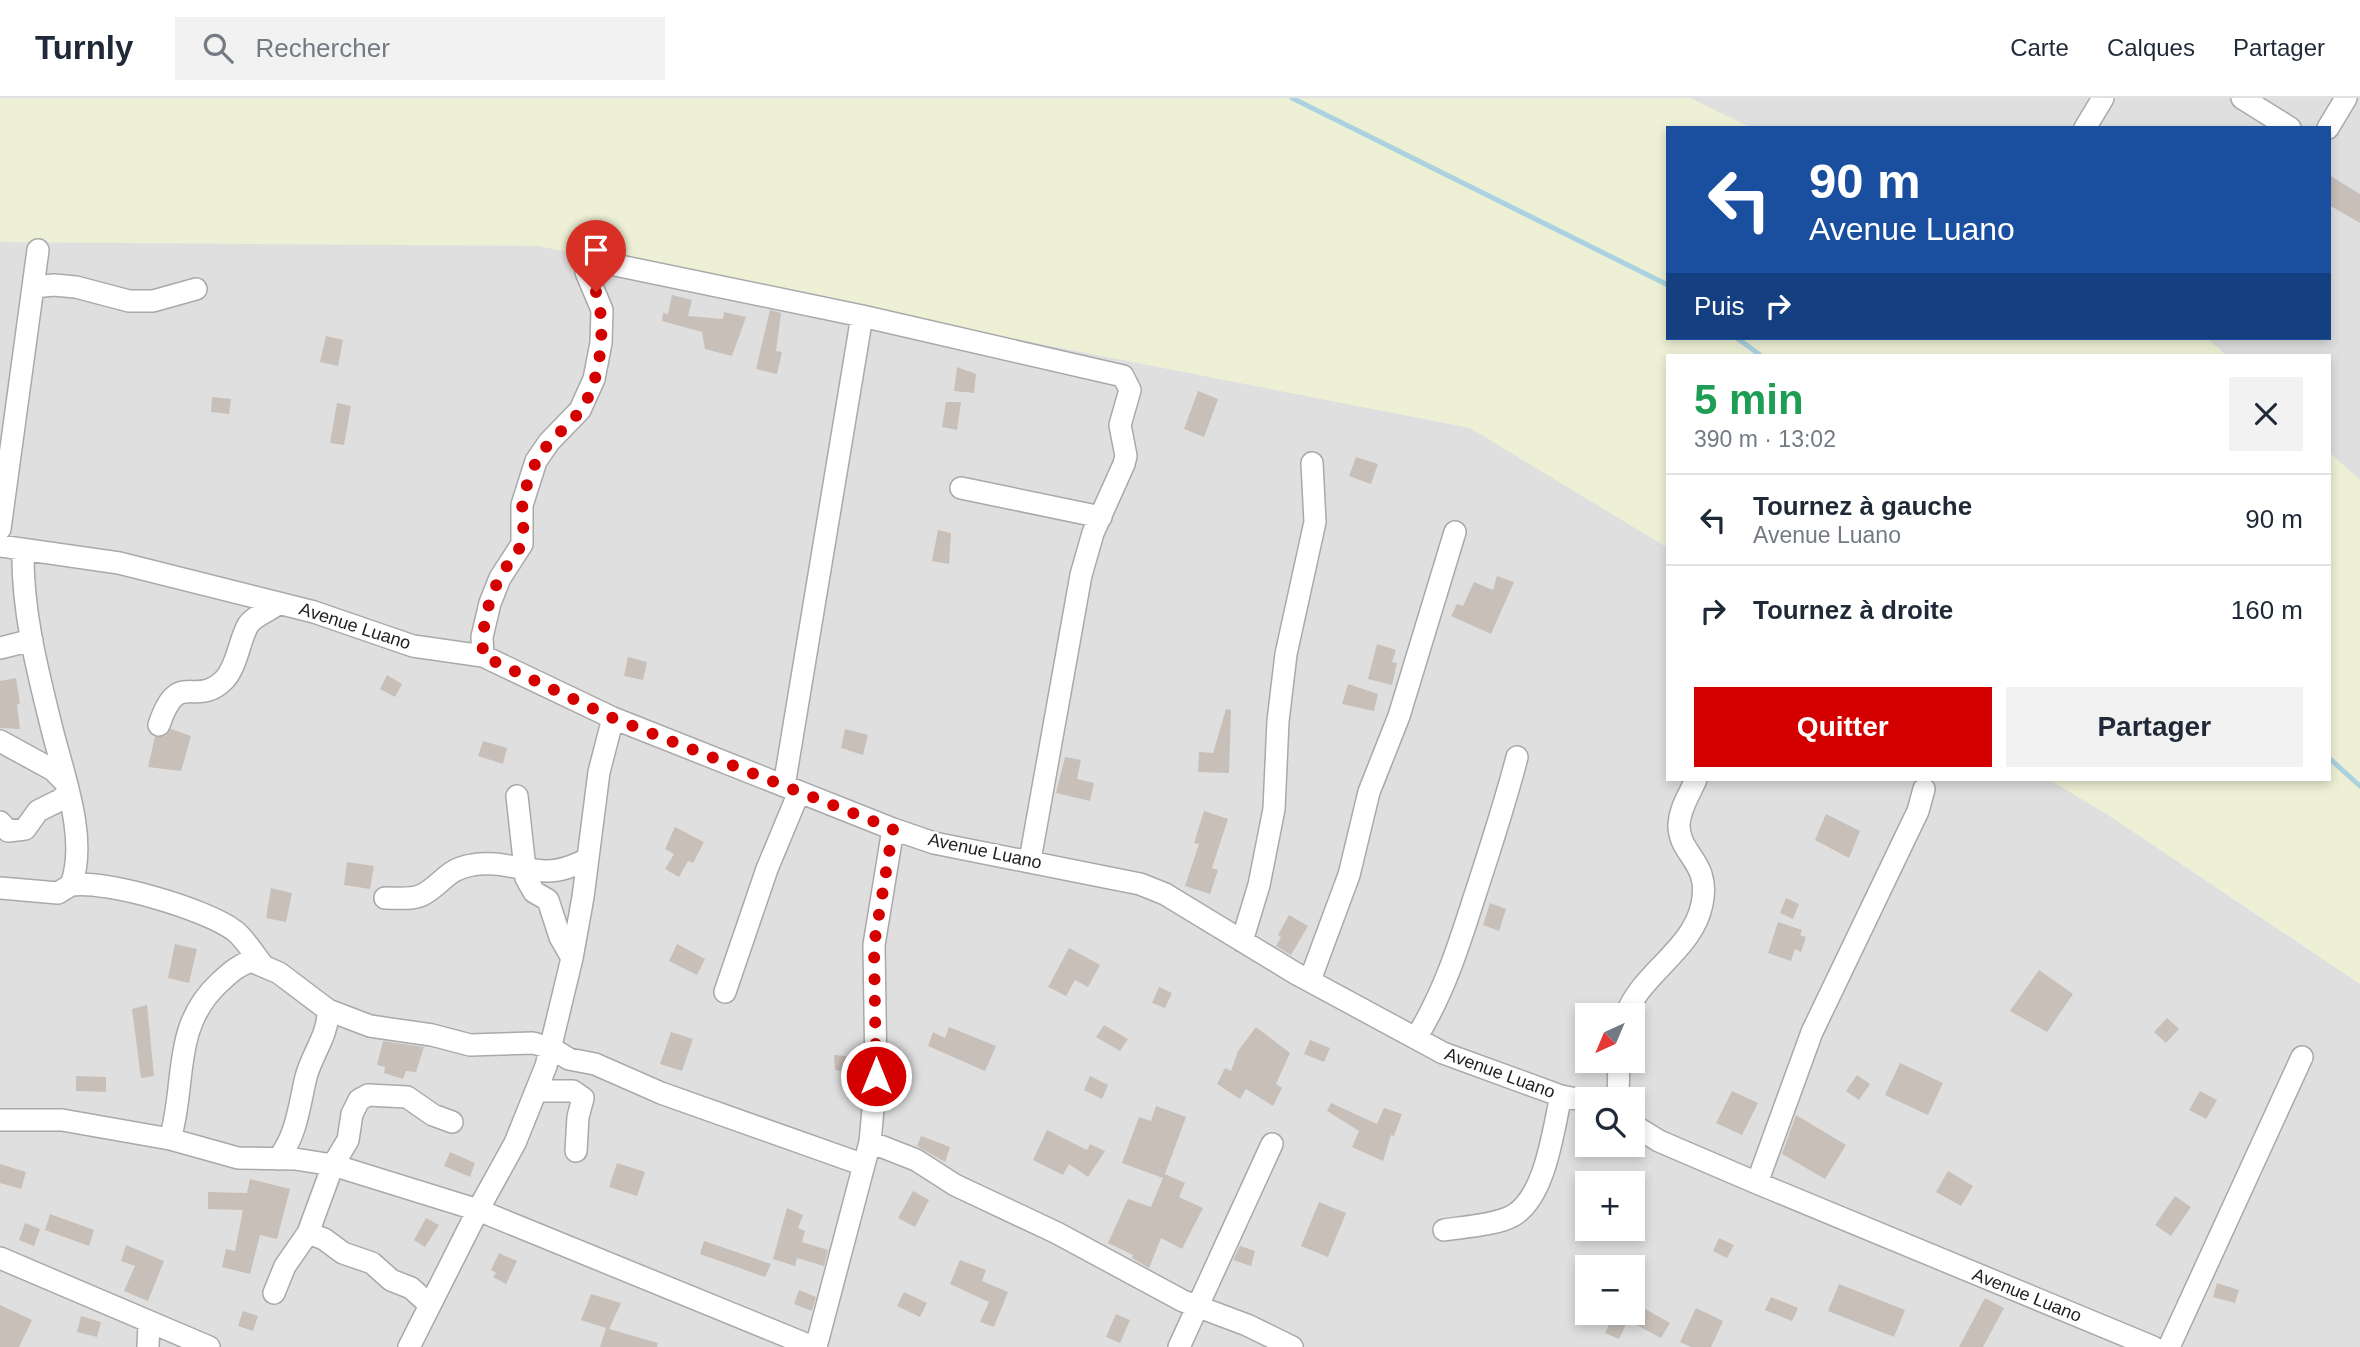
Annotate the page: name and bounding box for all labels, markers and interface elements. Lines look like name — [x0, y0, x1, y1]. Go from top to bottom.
search box — [175, 17, 665, 80]
text: Turnly — [35, 29, 133, 66]
icon: search — [199, 29, 237, 67]
text: Rechercher — [255, 33, 390, 63]
text: Carte — [2010, 34, 2069, 61]
text: Calques — [2107, 34, 2195, 61]
text: Partager — [2233, 34, 2325, 61]
icon: left — [1694, 154, 1785, 245]
text: 90 m — [1809, 154, 1921, 208]
text: Avenue Luano — [1809, 211, 2015, 247]
pin — [566, 220, 626, 292]
icon: arrive — [577, 231, 615, 269]
icon: right — [1759, 287, 1797, 325]
text: Puis — [1694, 291, 1745, 321]
text: 5 min — [1694, 376, 1804, 423]
button: close — [2229, 377, 2303, 451]
text: 390 m · 13:02 — [1694, 426, 1836, 452]
text: Tournez à gauche — [1753, 491, 1972, 521]
icon: left — [1694, 501, 1732, 539]
text: 90 m — [2245, 504, 2303, 534]
text: Avenue Luano — [1753, 522, 1901, 548]
icon: right — [1694, 592, 1732, 630]
text: Tournez à droite — [1753, 595, 1953, 625]
text: 160 m — [2231, 595, 2303, 625]
street label: Avenue Luano — [297, 599, 413, 653]
button: Quitter — [1694, 687, 1992, 767]
button: Partager — [2006, 687, 2303, 767]
street label: Avenue Luano — [926, 829, 1044, 873]
north arrow — [1575, 1003, 1645, 1073]
map controls — [1575, 1003, 1645, 1325]
position arrow — [839, 1039, 913, 1113]
street label: Avenue Luano — [1442, 1044, 1558, 1102]
button: search — [1575, 1087, 1645, 1157]
button: + — [1575, 1171, 1645, 1241]
button: − — [1575, 1255, 1645, 1325]
street label: Avenue Luano — [1970, 1264, 2084, 1326]

